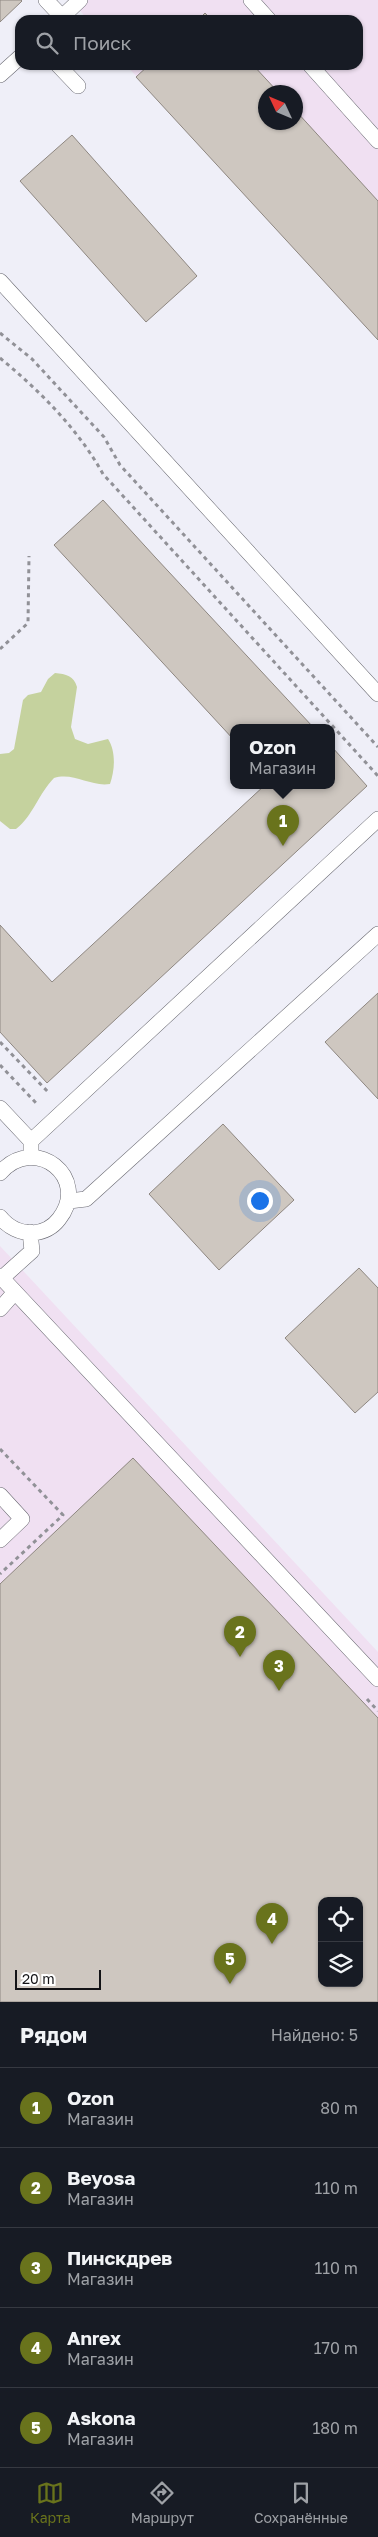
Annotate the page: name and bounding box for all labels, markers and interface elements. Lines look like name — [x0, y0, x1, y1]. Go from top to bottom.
search box — [15, 15, 363, 70]
icon: search — [33, 29, 61, 57]
text: Поиск — [73, 31, 132, 54]
north arrow — [258, 85, 303, 130]
popup — [230, 724, 335, 789]
text: Ozon — [249, 735, 296, 758]
text: Магазин — [249, 758, 316, 778]
pin: 1 — [267, 805, 299, 846]
your location — [247, 1188, 273, 1214]
pin: 2 — [224, 1616, 256, 1657]
pin: 3 — [263, 1650, 295, 1691]
map controls — [318, 1897, 363, 1987]
button: locate — [318, 1897, 363, 1942]
pin: 4 — [256, 1903, 288, 1944]
button: layers — [318, 1942, 363, 1987]
pin: 5 — [214, 1943, 246, 1984]
scale bar — [15, 1967, 101, 1990]
text: 20 m — [22, 1970, 55, 1987]
text: Рядом — [20, 2022, 87, 2048]
text: Найдено: 5 — [271, 2025, 358, 2045]
text: Ozon — [67, 2086, 114, 2109]
text: 1 — [32, 2098, 40, 2118]
text: 80 m — [320, 2098, 358, 2118]
text: Магазин — [67, 2109, 134, 2129]
text: Beyosa — [67, 2166, 135, 2189]
text: 2 — [31, 2178, 41, 2198]
text: 110 m — [314, 2178, 358, 2198]
text: Магазин — [67, 2189, 134, 2209]
text: Пинскдрев — [67, 2246, 172, 2269]
text: 3 — [31, 2258, 41, 2278]
text: 110 m — [314, 2258, 358, 2278]
text: Магазин — [67, 2269, 134, 2289]
text: Anrex — [67, 2326, 121, 2349]
text: 4 — [31, 2338, 41, 2358]
text: 170 m — [314, 2338, 358, 2358]
text: Магазин — [67, 2349, 134, 2369]
text: Askona — [67, 2406, 136, 2429]
text: 5 — [31, 2418, 41, 2438]
text: 180 m — [312, 2418, 358, 2438]
text: Магазин — [67, 2429, 134, 2449]
tab: Карта — [30, 2479, 71, 2526]
tab: Маршрут — [131, 2479, 194, 2526]
tab: Сохранённые — [254, 2479, 348, 2526]

